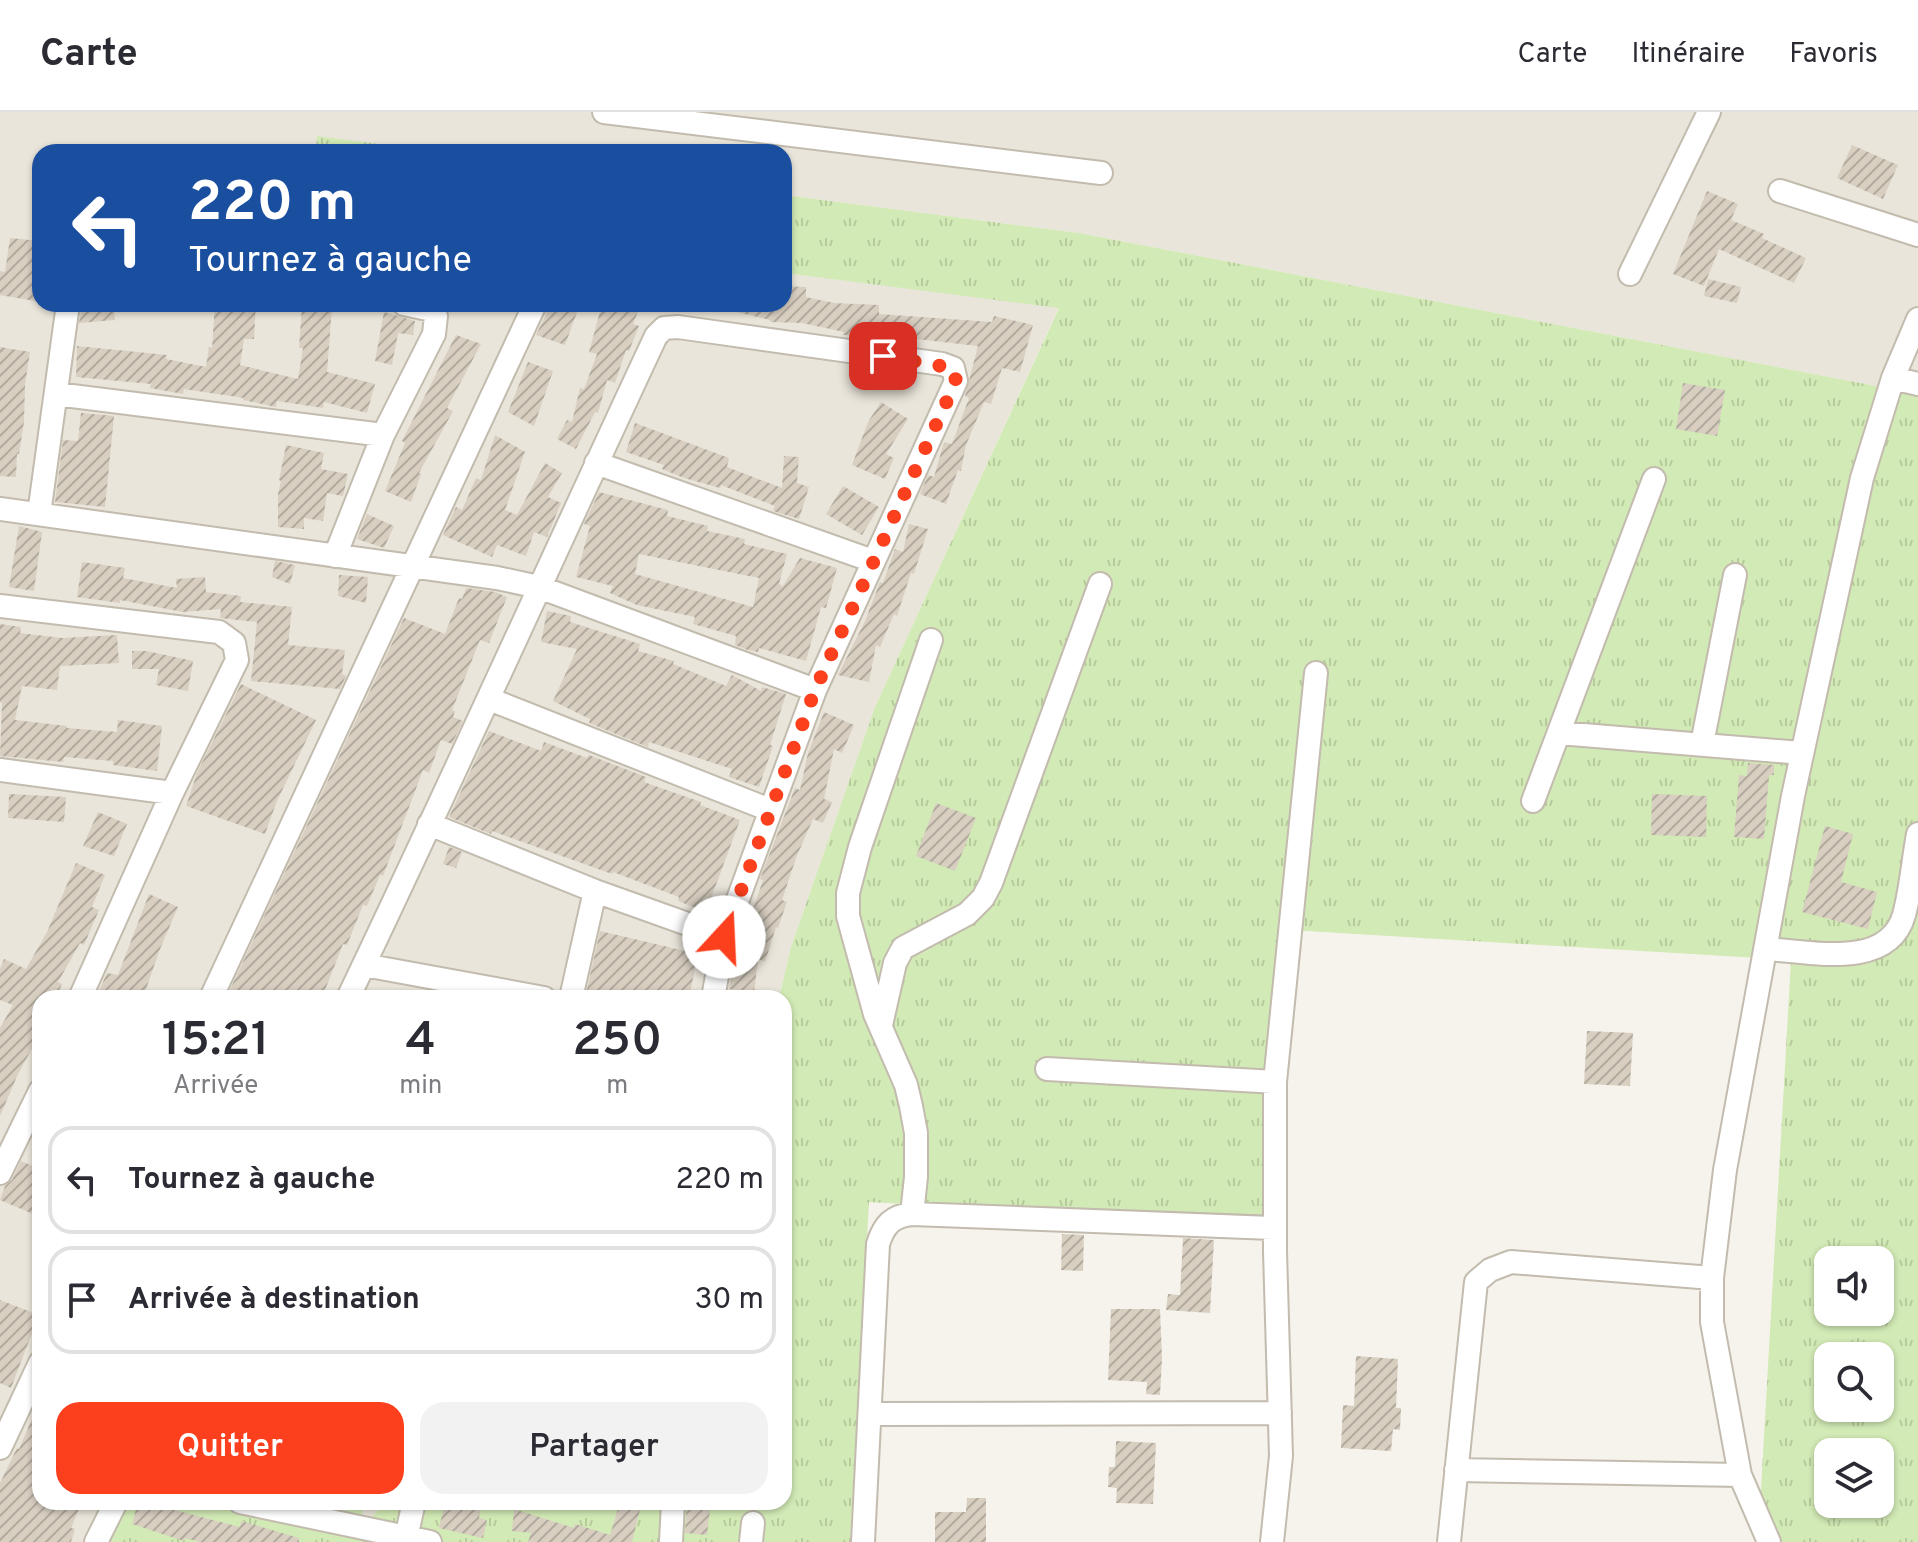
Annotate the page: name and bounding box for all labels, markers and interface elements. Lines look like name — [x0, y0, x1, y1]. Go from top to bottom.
text: Carte — [40, 31, 138, 80]
text: Carte — [1518, 37, 1587, 73]
text: Itinéraire — [1631, 37, 1745, 73]
text: Favoris — [1789, 37, 1878, 73]
text: 220 m — [188, 170, 356, 240]
icon: left — [56, 176, 160, 280]
text: Tournez à gauche — [188, 239, 472, 285]
pin — [849, 322, 917, 390]
icon: arrive — [861, 334, 905, 378]
position arrow — [682, 895, 766, 979]
text: 15:21 — [162, 1012, 269, 1072]
text: 4 — [406, 1012, 436, 1072]
text: 250 — [572, 1012, 662, 1072]
text: Arrivée — [173, 1070, 258, 1103]
text: min — [399, 1070, 442, 1103]
text: m — [606, 1070, 628, 1103]
icon: left — [60, 1158, 104, 1202]
text: Tournez à gauche — [128, 1162, 375, 1199]
text: 220 m — [676, 1162, 764, 1199]
map controls — [1814, 1246, 1894, 1518]
button: sound — [1814, 1246, 1894, 1326]
icon: arrive — [60, 1278, 104, 1322]
text: Arrivée à destination — [128, 1282, 420, 1319]
text: 30 m — [695, 1282, 764, 1319]
button: search — [1814, 1342, 1894, 1422]
button: Quitter — [56, 1402, 404, 1494]
button: Partager — [420, 1402, 768, 1494]
button: layers — [1814, 1438, 1894, 1518]

